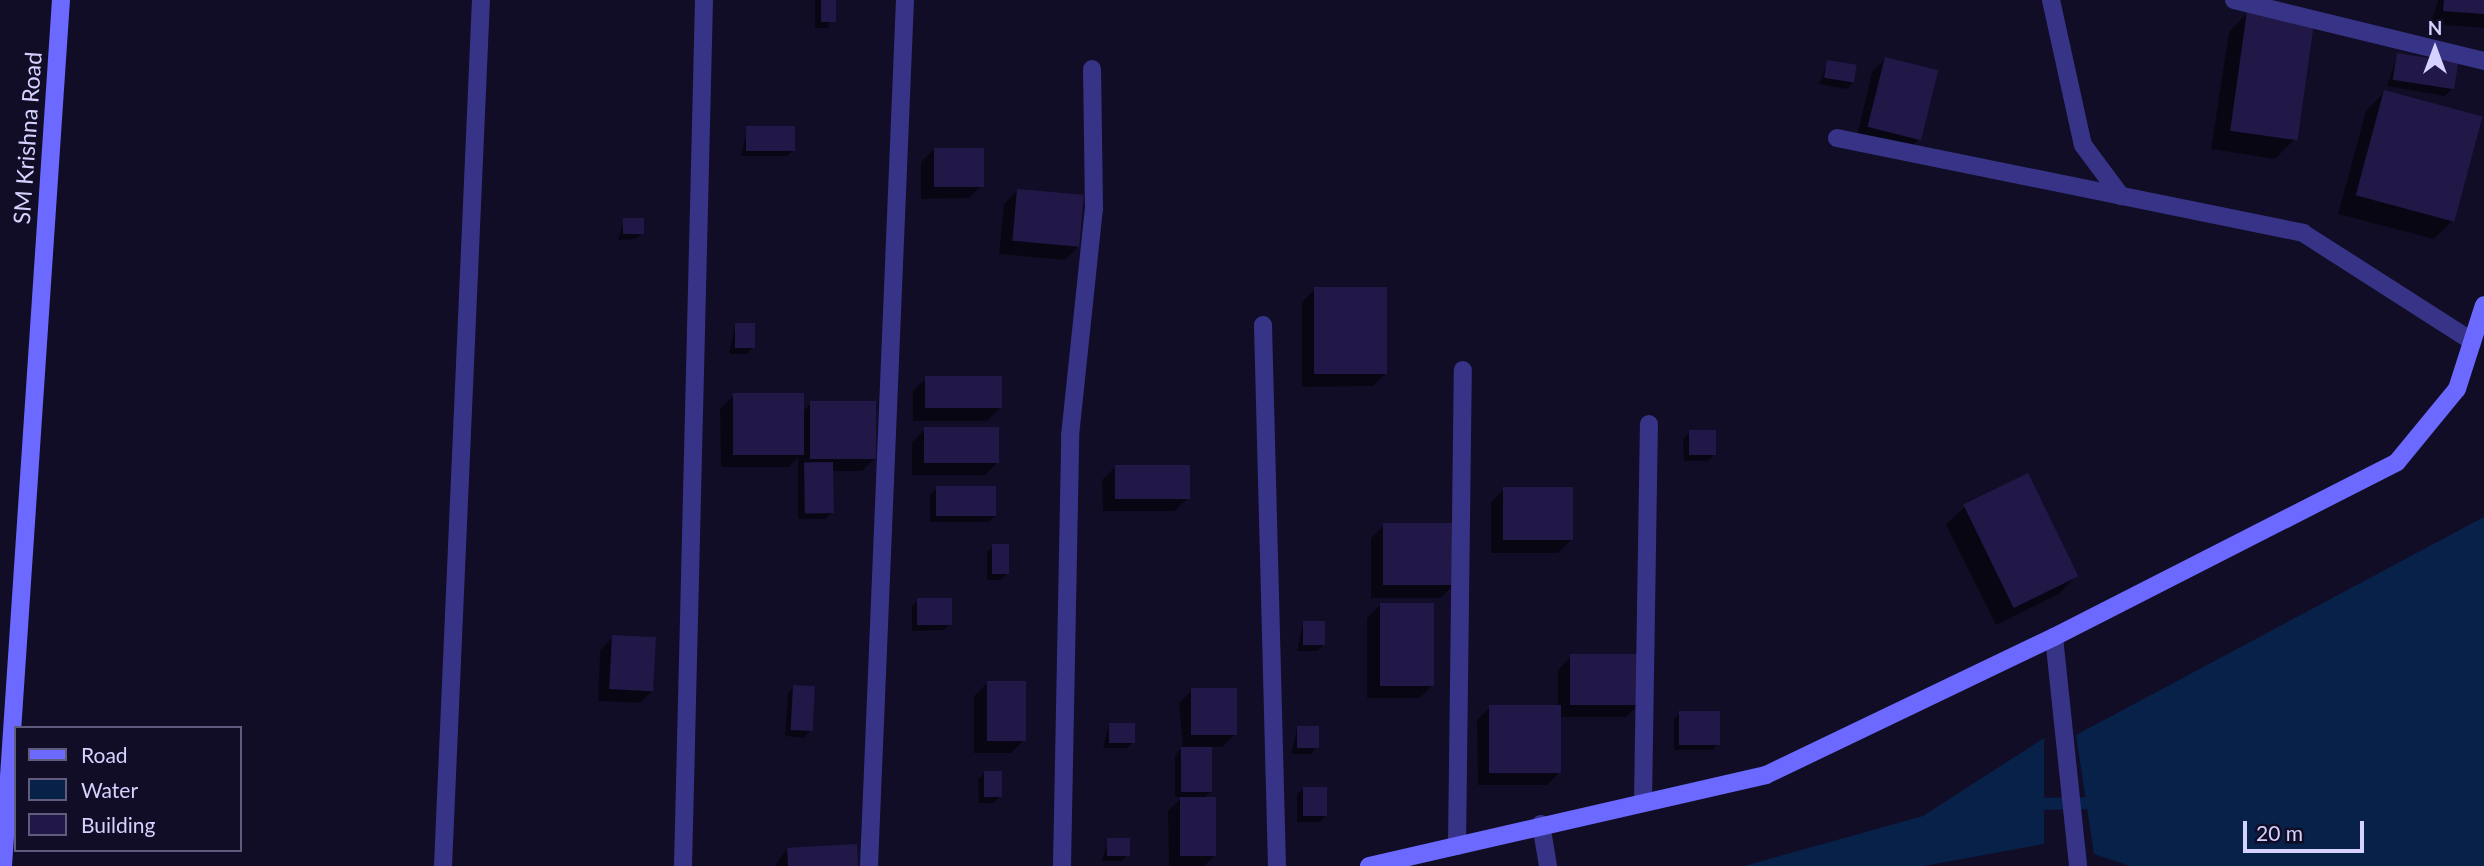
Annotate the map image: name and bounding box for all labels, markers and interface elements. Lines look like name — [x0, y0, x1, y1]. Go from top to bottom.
north arrow — [2400, 14, 2470, 84]
text: N — [2428, 16, 2442, 39]
street label: SM Krishna Road — [7, 51, 47, 225]
legend — [14, 726, 242, 852]
text: Road — [81, 742, 128, 767]
text: Water — [81, 777, 138, 802]
scale bar — [2246, 806, 2367, 850]
text: Building — [81, 812, 156, 837]
text: 20 m — [2256, 820, 2303, 845]

